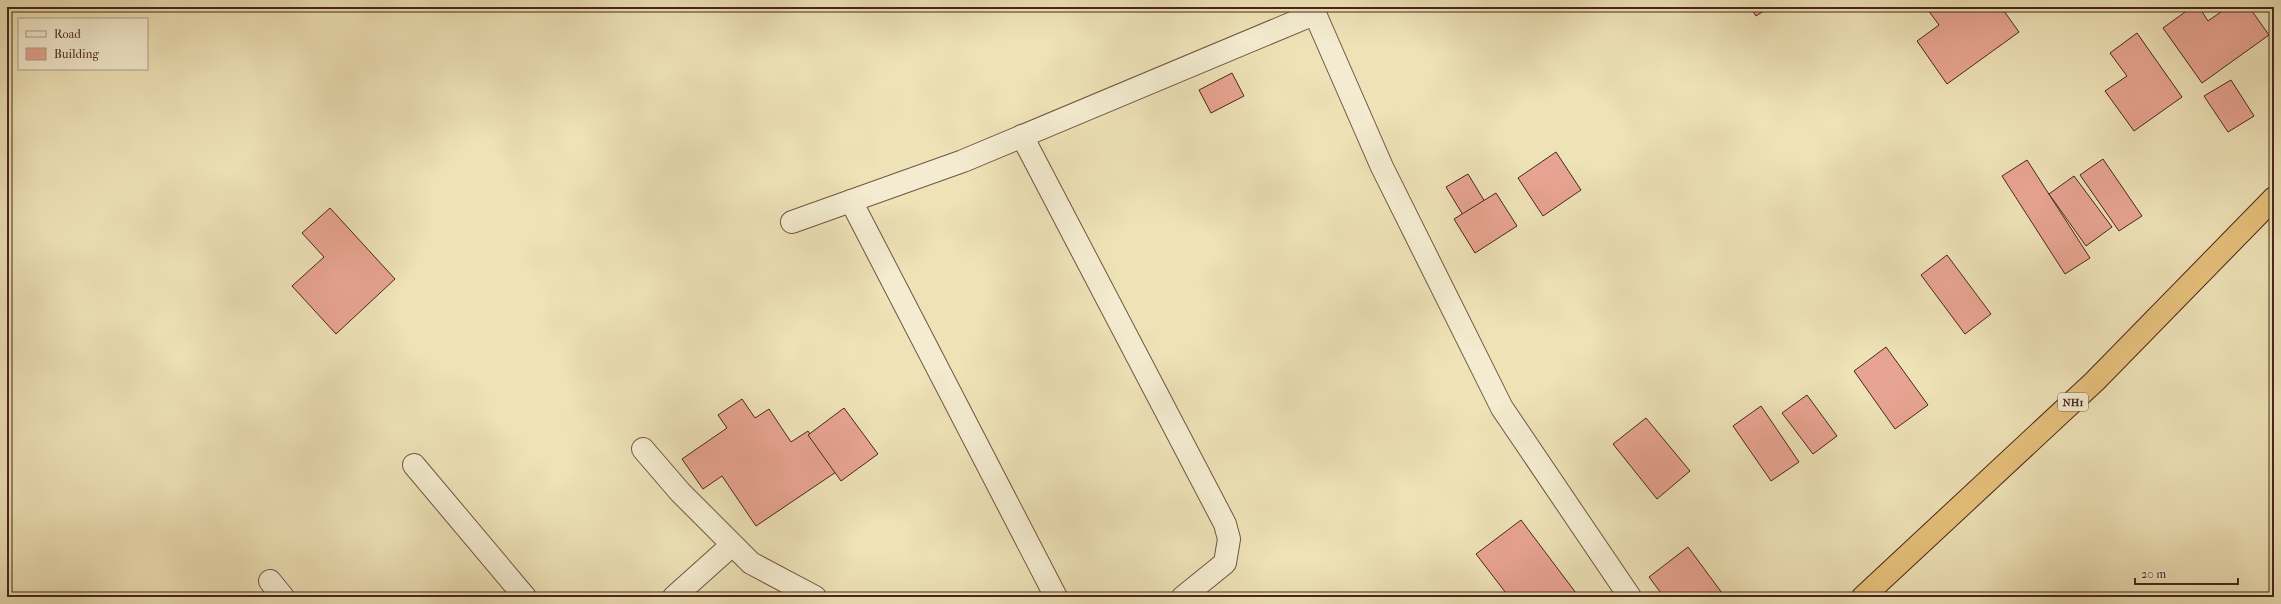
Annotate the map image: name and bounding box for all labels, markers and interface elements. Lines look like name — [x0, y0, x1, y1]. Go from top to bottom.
legend — [18, 18, 148, 70]
text: Road — [54, 27, 81, 41]
text: Building — [54, 47, 99, 61]
road number: NH1 — [2058, 393, 2088, 411]
scale bar — [2135, 560, 2238, 586]
text: 20 m — [2141, 567, 2166, 581]

